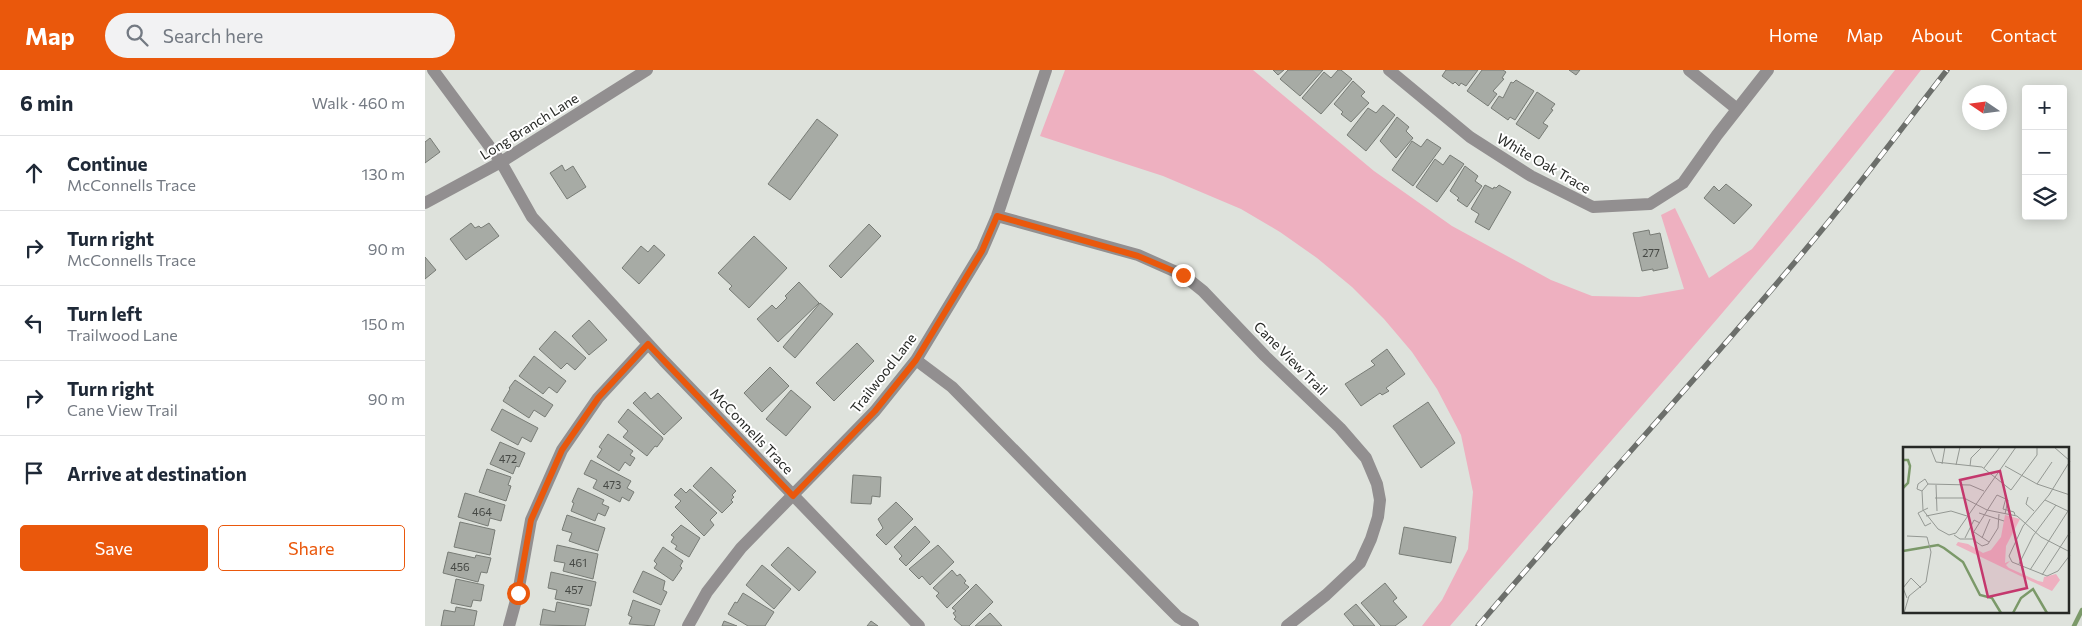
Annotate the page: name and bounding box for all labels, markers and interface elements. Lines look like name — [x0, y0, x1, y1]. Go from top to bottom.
search box — [105, 13, 455, 58]
text: Map — [25, 21, 75, 50]
icon: search — [123, 21, 151, 49]
text: Search here — [163, 24, 263, 47]
text: Home — [1769, 24, 1818, 46]
text: Map — [1846, 24, 1883, 46]
text: About — [1911, 24, 1963, 46]
text: Contact — [1991, 24, 2057, 46]
north arrow — [1962, 85, 2007, 130]
map controls — [2022, 85, 2067, 220]
button: + — [2022, 85, 2067, 130]
street label: Long Branch Lane — [477, 89, 581, 163]
text: 6 min — [20, 90, 73, 115]
text: Walk · 460 m — [312, 93, 405, 112]
street label: White Oak Trace — [1494, 129, 1594, 197]
button: − — [2022, 130, 2067, 175]
text: Continue — [67, 152, 147, 175]
icon: ahead — [20, 159, 48, 187]
text: 130 m — [362, 164, 405, 183]
text: McConnells Trace — [67, 175, 196, 194]
button: layers — [2022, 175, 2067, 220]
text: Turn right — [67, 227, 154, 250]
icon: right — [20, 234, 48, 262]
text: 90 m — [368, 239, 405, 258]
house number: 277 — [1642, 246, 1660, 259]
text: McConnells Trace — [67, 250, 196, 269]
route end — [1172, 264, 1195, 287]
text: Turn left — [67, 302, 142, 325]
icon: left — [20, 309, 48, 337]
text: 150 m — [362, 314, 405, 333]
street label: Cane View Trail — [1251, 318, 1331, 398]
text: Trailwood Lane — [67, 325, 178, 344]
street label: Trailwood Lane — [846, 330, 920, 416]
text: Turn right — [67, 377, 154, 400]
icon: right — [20, 384, 48, 412]
street label: McConnells Trace — [707, 385, 797, 477]
text: 90 m — [368, 389, 405, 408]
text: Cane View Trail — [67, 400, 178, 419]
inset map — [1903, 447, 2069, 614]
house number: 472 — [499, 452, 517, 465]
icon: arrive — [20, 459, 48, 487]
text: Arrive at destination — [67, 462, 247, 485]
house number: 473 — [603, 478, 621, 491]
house number: 464 — [472, 505, 492, 518]
button: Save — [20, 525, 208, 571]
button: Share — [218, 525, 405, 571]
house number: 461 — [569, 556, 587, 569]
house number: 456 — [450, 560, 470, 573]
route start — [507, 582, 530, 605]
house number: 457 — [565, 583, 584, 596]

